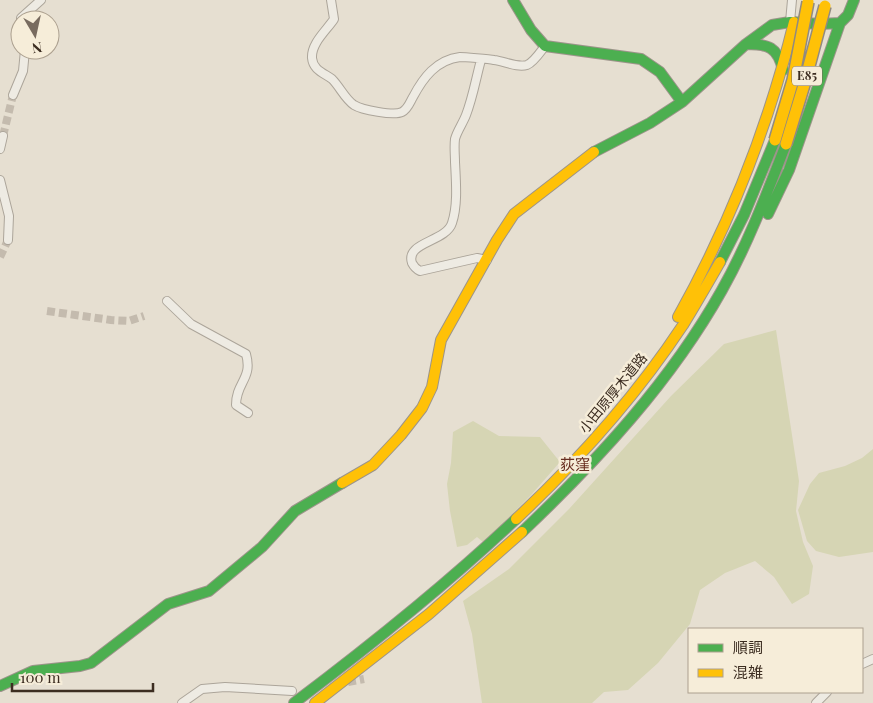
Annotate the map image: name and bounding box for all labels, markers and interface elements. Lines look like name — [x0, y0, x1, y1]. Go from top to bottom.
north arrow — [10, 10, 60, 60]
text: N — [31, 38, 44, 59]
road number: E85 — [792, 66, 822, 85]
street label: 小田原厚木道路 — [574, 349, 651, 437]
district label: 荻窪 — [560, 454, 590, 474]
legend — [688, 628, 863, 693]
text: 順調 — [733, 637, 763, 657]
scale bar — [12, 660, 154, 692]
text: 混雑 — [733, 662, 763, 682]
text: 100 m — [20, 667, 61, 687]

